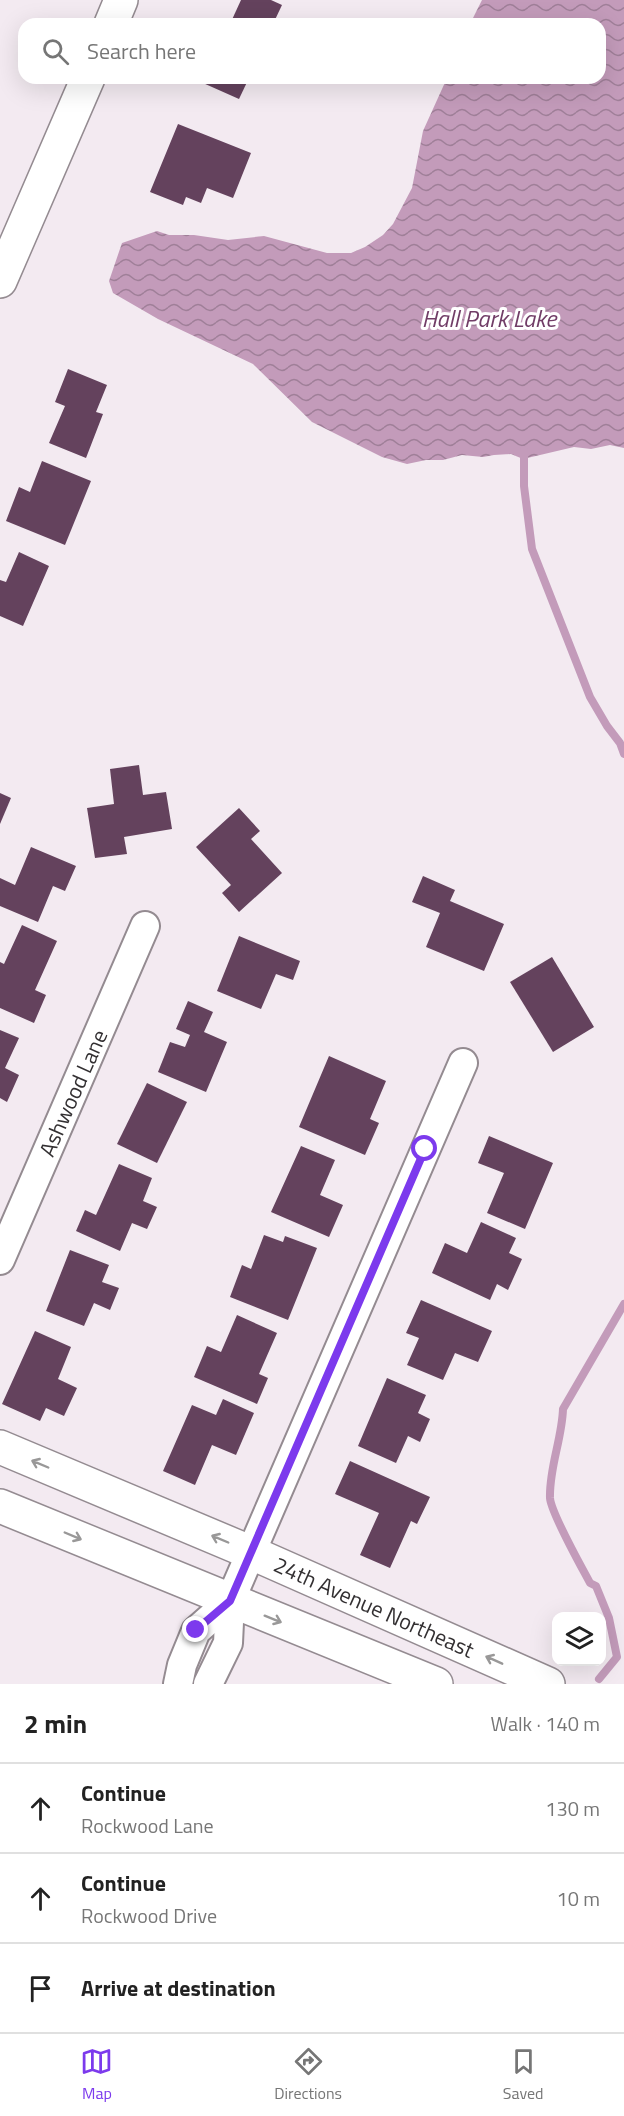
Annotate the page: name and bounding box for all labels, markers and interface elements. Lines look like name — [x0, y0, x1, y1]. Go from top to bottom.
search box — [18, 18, 606, 84]
text: Search here — [87, 34, 196, 68]
icon: search — [39, 35, 72, 68]
water label: Hall Park Lake — [422, 300, 558, 336]
street label: Ashwood Lane — [30, 1024, 116, 1162]
route start — [411, 1135, 437, 1161]
one-way arrow — [31, 1458, 50, 1469]
one-way arrow — [64, 1531, 82, 1542]
one-way arrow — [211, 1533, 229, 1544]
street label: 24th Avenue Northeast — [268, 1547, 480, 1667]
map controls — [552, 1612, 606, 1666]
button: layers — [552, 1612, 606, 1666]
one-way arrow — [263, 1614, 282, 1625]
route end — [182, 1616, 208, 1642]
one-way arrow — [486, 1654, 504, 1665]
text: 2 min — [24, 1704, 87, 1743]
text: Walk · 140 m — [491, 1708, 600, 1739]
text: Continue — [81, 1776, 166, 1810]
icon: ahead — [24, 1792, 57, 1825]
text: 130 m — [545, 1793, 600, 1824]
text: Rockwood Lane — [81, 1810, 214, 1841]
text: Continue — [81, 1866, 166, 1900]
icon: ahead — [24, 1882, 57, 1915]
text: 10 m — [556, 1883, 600, 1914]
text: Rockwood Drive — [81, 1900, 217, 1931]
text: Arrive at destination — [81, 1971, 276, 2005]
icon: arrive — [24, 1972, 57, 2005]
tab: Map — [80, 2045, 113, 2105]
tab: Directions — [274, 2045, 342, 2105]
tab: Saved — [503, 2045, 544, 2105]

